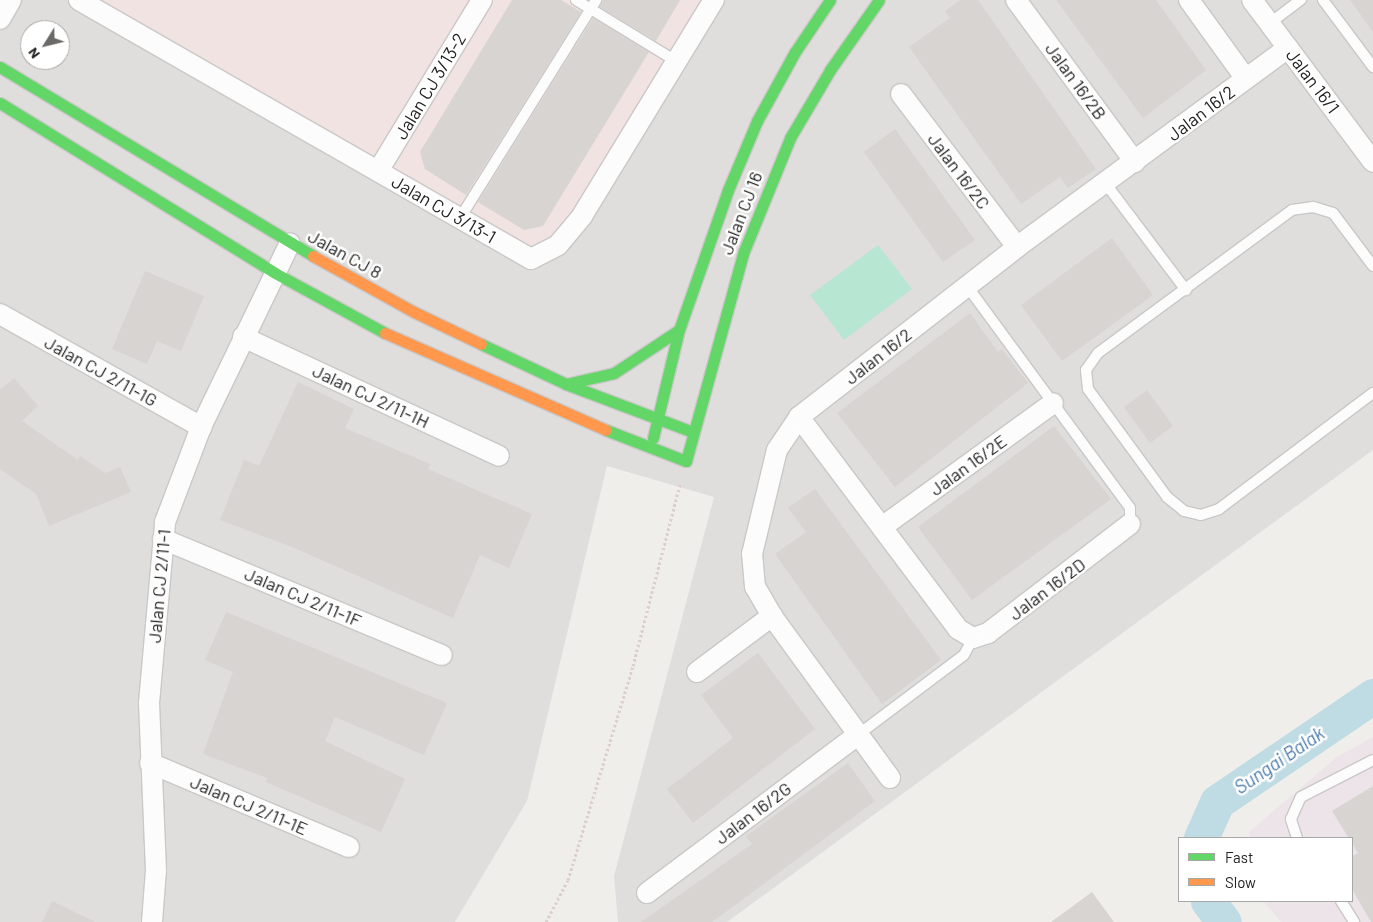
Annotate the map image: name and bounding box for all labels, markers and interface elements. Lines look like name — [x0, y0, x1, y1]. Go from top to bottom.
north arrow — [20, 20, 70, 70]
street label: Jalan CJ 3/13-2 — [390, 29, 470, 143]
street label: Jalan 16/2B — [1041, 38, 1111, 124]
street label: Jalan 16/1 — [1282, 44, 1344, 118]
text: N — [24, 45, 43, 62]
street label: Jalan 16/2 — [1163, 81, 1239, 145]
street label: Jalan 16/2C — [923, 129, 995, 213]
street label: Jalan CJ 16 — [715, 168, 767, 258]
street label: Jalan CJ 3/13-1 — [388, 170, 500, 248]
street label: Jalan CJ 8 — [304, 225, 386, 283]
street label: Jalan 16/2 — [840, 323, 916, 389]
street label: Jalan CJ 2/11-1G — [41, 331, 161, 411]
street label: Jalan CJ 2/11-1H — [309, 360, 433, 432]
street label: Jalan 16/2E — [925, 430, 1011, 500]
street label: Jalan CJ 2/11-1 — [143, 528, 175, 644]
street label: Jalan 16/2D — [1005, 553, 1089, 625]
street label: Jalan CJ 2/11-1F — [241, 563, 365, 631]
water label: Sungai Balak — [1230, 722, 1328, 798]
street label: Jalan CJ 2/11-1E — [187, 771, 311, 839]
street label: Jalan 16/2G — [711, 777, 795, 849]
legend — [1178, 837, 1353, 902]
text: Fast — [1225, 848, 1253, 866]
text: Slow — [1225, 873, 1256, 891]

